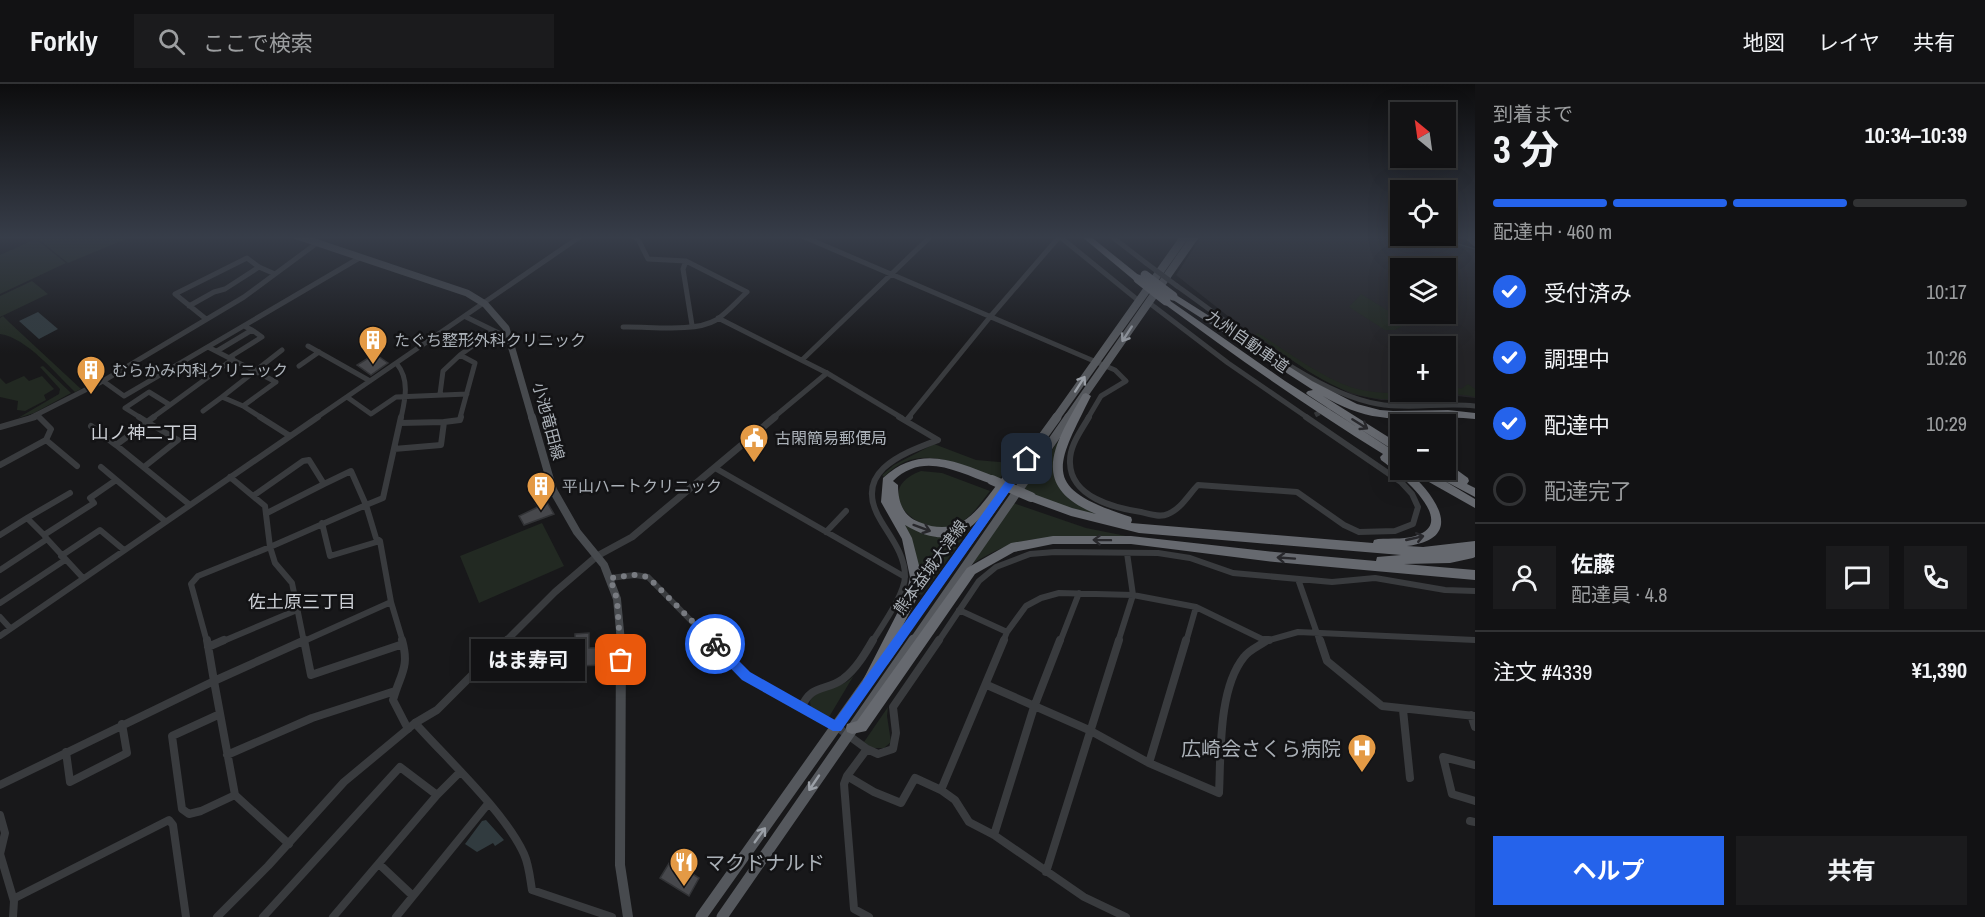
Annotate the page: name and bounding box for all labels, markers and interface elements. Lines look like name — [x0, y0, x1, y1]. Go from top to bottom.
search box — [134, 14, 554, 68]
text: Forkly — [30, 22, 98, 60]
icon: search — [155, 25, 188, 58]
text: ここで検索 — [203, 28, 313, 58]
text: 地図 — [1743, 28, 1785, 57]
text: レイヤ — [1818, 28, 1880, 57]
text: 共有 — [1913, 28, 1955, 57]
text: 到着まで — [1493, 100, 1573, 127]
north arrow — [1390, 102, 1456, 168]
map controls — [1390, 102, 1456, 480]
text: 10:34–10:39 — [1865, 120, 1967, 150]
text: 3 分 — [1493, 123, 1559, 175]
button: locate — [1390, 180, 1456, 246]
text: 配達中 · 460 m — [1493, 218, 1612, 245]
button: layers — [1390, 258, 1456, 324]
icon: check — [1493, 275, 1526, 308]
text: 受付済み — [1544, 278, 1632, 308]
text: 10:17 — [1926, 278, 1967, 305]
street label: 九州自動車道 — [1202, 304, 1294, 378]
building icon: たぐち整形外科クリニック — [357, 324, 389, 366]
one-way arrow — [1120, 325, 1132, 342]
place label: たぐち整形外科クリニック — [394, 329, 586, 351]
button: + — [1390, 336, 1456, 402]
icon: check — [1493, 341, 1526, 374]
text: 調理中 — [1544, 344, 1610, 374]
text: 10:26 — [1926, 344, 1967, 371]
building icon: むらかみ内科クリニック — [75, 354, 107, 396]
place label: むらかみ内科クリニック — [112, 359, 288, 381]
one-way arrow — [1074, 376, 1086, 393]
street label: 小池竜田線 — [528, 380, 570, 462]
icon: check — [1493, 407, 1526, 440]
text: 配達中 — [1544, 410, 1610, 440]
text: 10:29 — [1926, 410, 1967, 437]
button: − — [1390, 414, 1456, 480]
one-way arrow — [1351, 418, 1368, 430]
district label: 山ノ神二丁目 — [91, 420, 199, 445]
public building icon: 古閑簡易郵便局 — [738, 422, 770, 464]
place label: 古閑簡易郵便局 — [775, 427, 887, 449]
pin — [1001, 433, 1052, 484]
icon: home — [1010, 442, 1043, 475]
building icon: 平山ハートクリニック — [525, 470, 557, 512]
place label: 平山ハートクリニック — [562, 475, 722, 497]
text: 配達完了 — [1544, 476, 1632, 506]
street label: 熊本益城大津線 — [888, 515, 972, 619]
one-way arrow — [913, 524, 931, 535]
one-way arrow — [1405, 532, 1424, 544]
one-way arrow — [1093, 534, 1113, 546]
button: person — [1493, 546, 1556, 609]
button: chat — [1826, 546, 1889, 609]
button: phone — [1904, 546, 1967, 609]
text: 佐藤 — [1571, 549, 1615, 579]
one-way arrow — [1277, 552, 1297, 563]
text: 配達員 · 4.8 — [1571, 581, 1667, 608]
district label: 佐土原三丁目 — [248, 589, 356, 614]
courier — [685, 614, 745, 674]
icon: bike — [699, 628, 732, 661]
pin — [595, 634, 646, 685]
callout: はま寿司 — [471, 639, 585, 681]
icon: bag — [604, 643, 637, 676]
text: はま寿司 — [488, 646, 568, 673]
text: ¥1,390 — [1912, 655, 1967, 685]
text: 注文 #4339 — [1493, 657, 1592, 687]
hospital icon: 広崎会さくら病院 — [1346, 732, 1378, 774]
place label: 広崎会さくら病院 — [1181, 735, 1341, 762]
one-way arrow — [808, 775, 820, 791]
one-way arrow — [754, 828, 766, 844]
button: ヘルプ — [1493, 836, 1724, 905]
button: 共有 — [1736, 836, 1967, 905]
restaurant icon: マクドナルド — [668, 846, 700, 888]
place label: マクドナルド — [705, 849, 825, 876]

